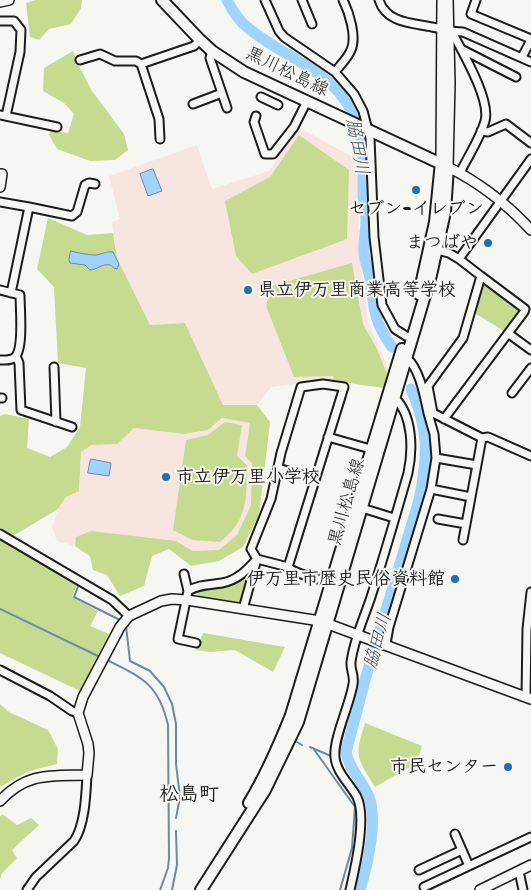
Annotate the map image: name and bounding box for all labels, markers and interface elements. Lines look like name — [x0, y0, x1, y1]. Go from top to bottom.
street label: 黒川松島線 — [242, 43, 332, 101]
water label: 脇田川 — [341, 117, 373, 177]
marker: セブン-イレブン — [410, 184, 422, 196]
place label: セブン-イレブン — [348, 198, 484, 220]
place label: まつばや — [406, 232, 478, 254]
marker: まつばや — [482, 237, 494, 249]
place label: 県立伊万里商業高等学校 — [258, 279, 456, 301]
marker: 県立伊万里商業高等学校 — [242, 284, 254, 296]
street label: 黒川松島線 — [324, 456, 370, 548]
place label: 市立伊万里小学校 — [176, 466, 320, 488]
marker: 市立伊万里小学校 — [160, 471, 172, 483]
place label: 伊万里市歴史民俗資料館 — [247, 568, 445, 590]
marker: 伊万里市歴史民俗資料館 — [449, 573, 461, 585]
water label: 脇田川 — [359, 610, 397, 672]
place label: 市民センター — [390, 756, 498, 778]
marker: 市民センター — [502, 761, 514, 773]
district label: 松島町 — [159, 783, 219, 807]

